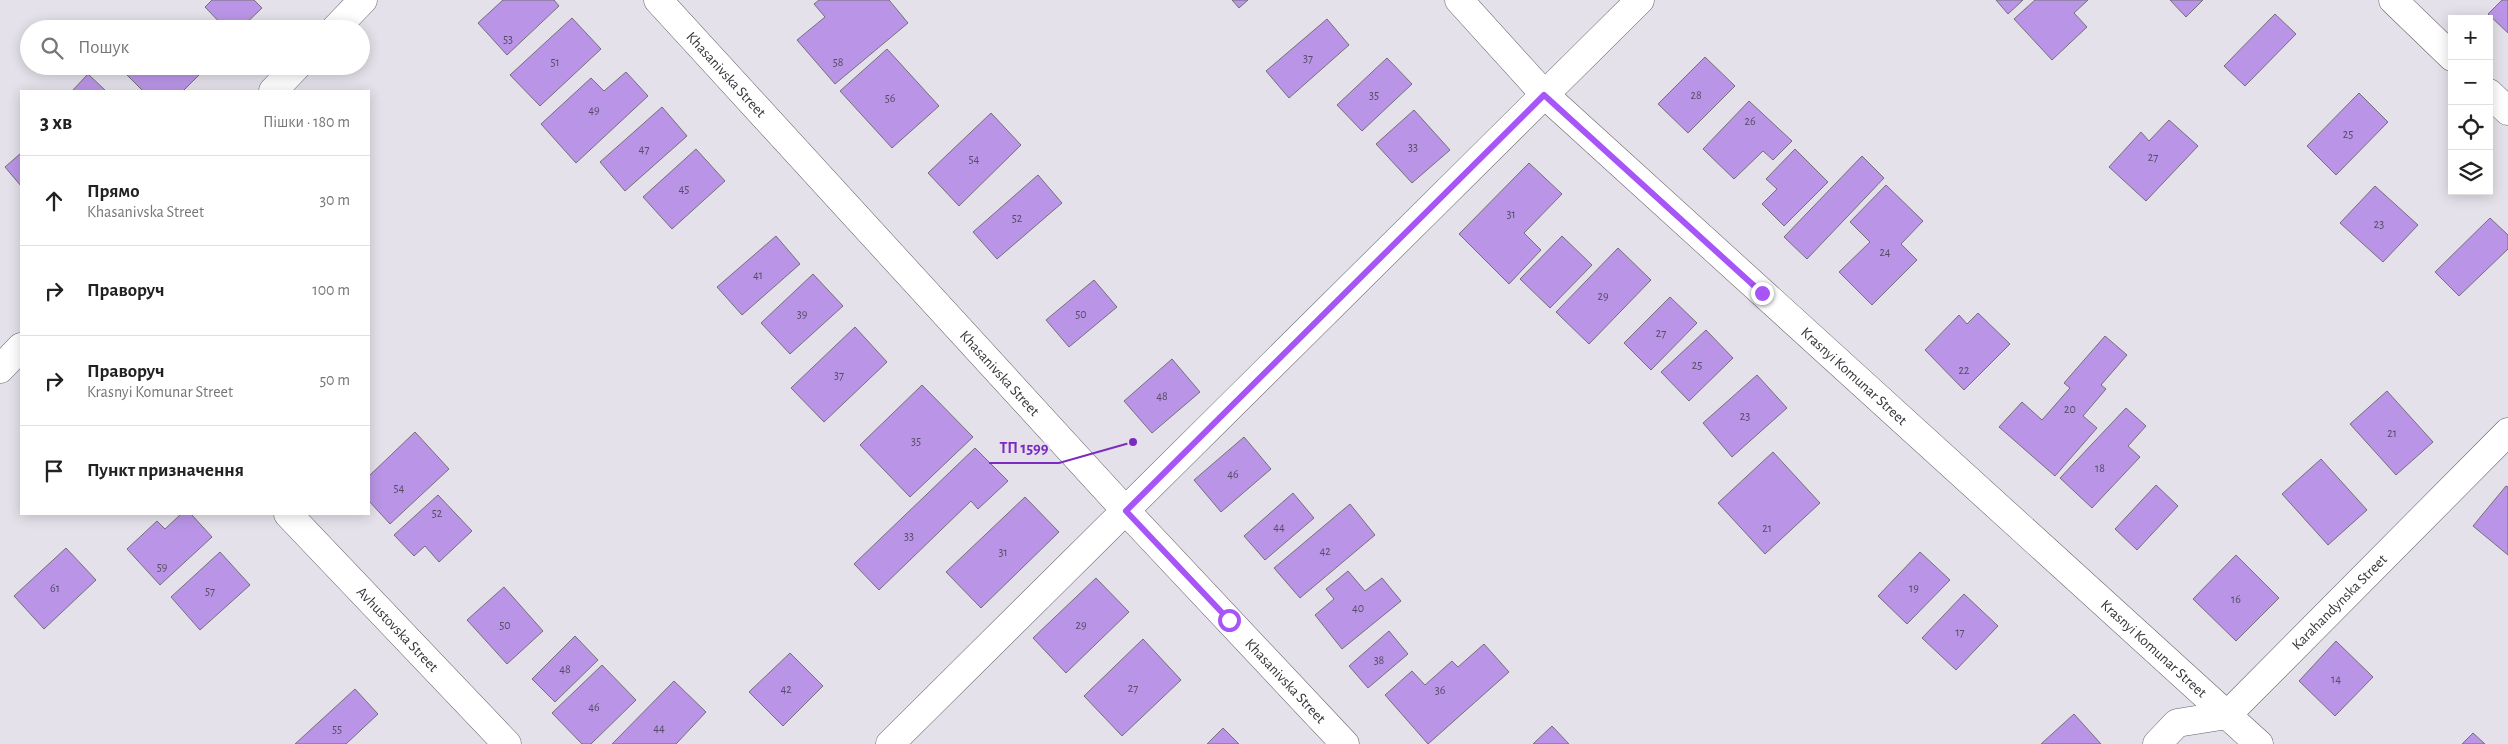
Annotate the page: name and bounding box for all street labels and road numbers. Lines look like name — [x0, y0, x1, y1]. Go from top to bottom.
street label: Khasanivska Street — [683, 29, 769, 121]
street label: Krasnyi Komunar Street — [1798, 325, 1910, 428]
street label: Khasanivska Street — [957, 328, 1042, 419]
street label: Karahandynska Street — [2289, 552, 2390, 653]
street label: Avhustovska Street — [354, 584, 441, 675]
street label: Krasnyi Komunar Street — [2098, 597, 2210, 701]
street label: Khasanivska Street — [1242, 636, 1329, 727]

